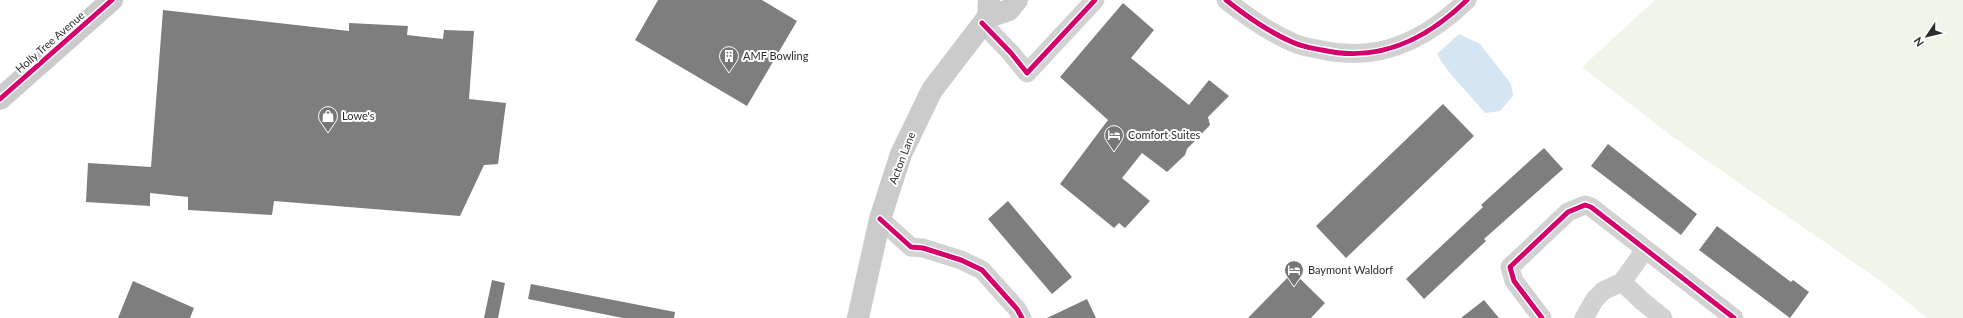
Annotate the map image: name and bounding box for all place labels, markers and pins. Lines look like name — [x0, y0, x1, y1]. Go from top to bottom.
building icon: AMF Bowling — [718, 45, 740, 73]
place label: AMF Bowling — [743, 49, 809, 62]
shop icon: Lowe's — [317, 105, 339, 133]
place label: Lowe's — [342, 109, 375, 122]
hotel icon: Comfort Suites — [1103, 124, 1125, 152]
place label: Comfort Suites — [1128, 128, 1200, 141]
hotel icon: Baymont Waldorf — [1283, 259, 1305, 287]
place label: Baymont Waldorf — [1308, 263, 1393, 276]

